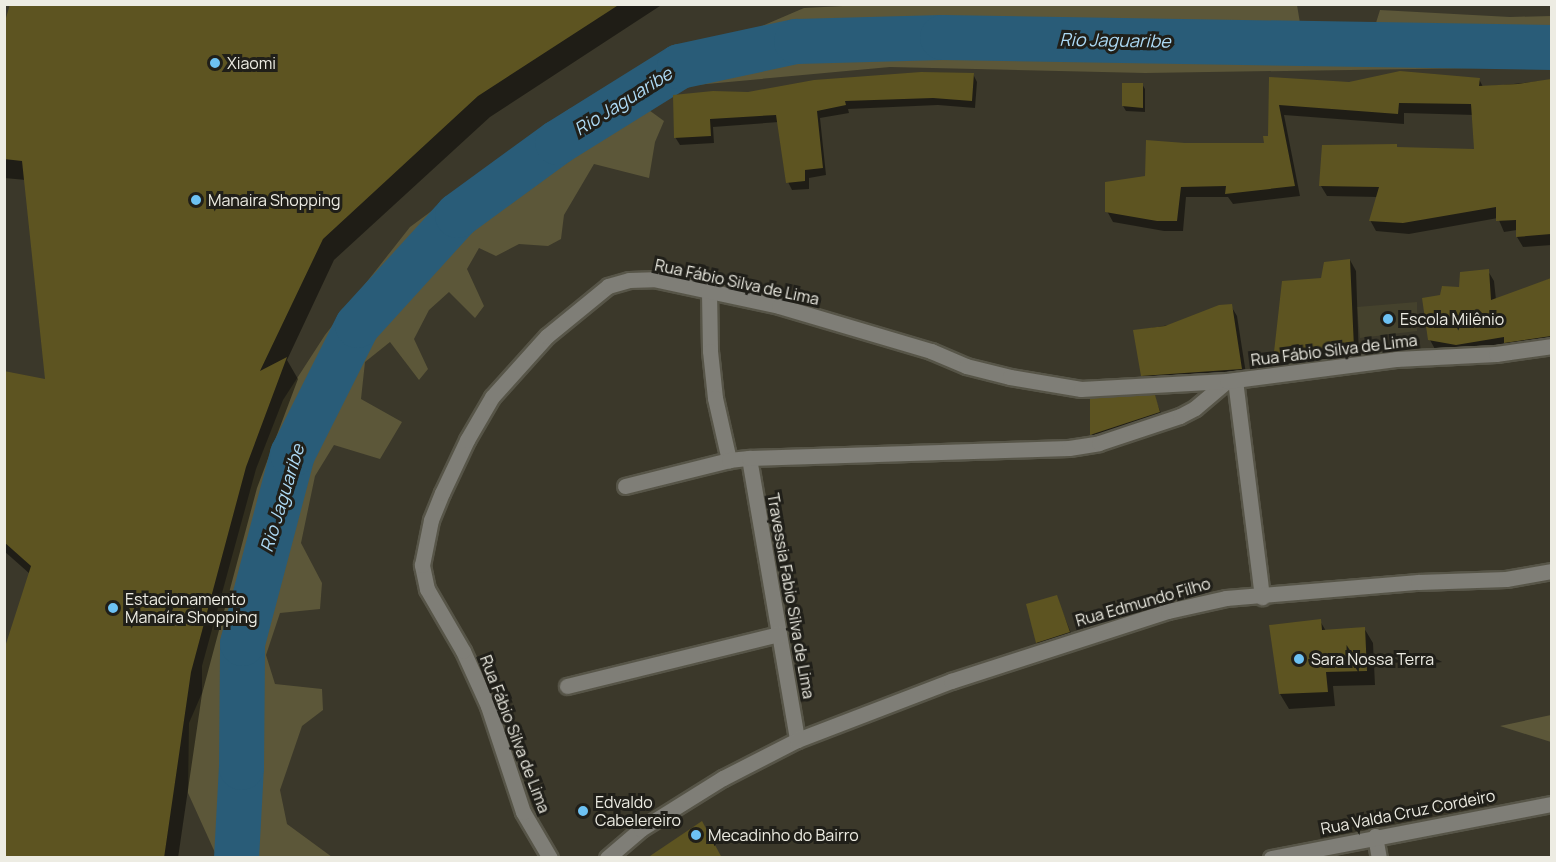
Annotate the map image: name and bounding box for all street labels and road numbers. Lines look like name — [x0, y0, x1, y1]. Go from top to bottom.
street label: Rua Fábio Silva de Lima — [653, 255, 821, 309]
street label: Rua Fábio Silva de Lima — [1250, 330, 1418, 370]
street label: Travessia Fabio Silva de Lima — [763, 492, 819, 700]
street label: Rua Edmundo Filho — [1073, 574, 1213, 630]
street label: Rua Fábio Silva de Lima — [476, 652, 554, 816]
street label: Rua Valda Cruz Cordeiro — [1319, 786, 1497, 838]

